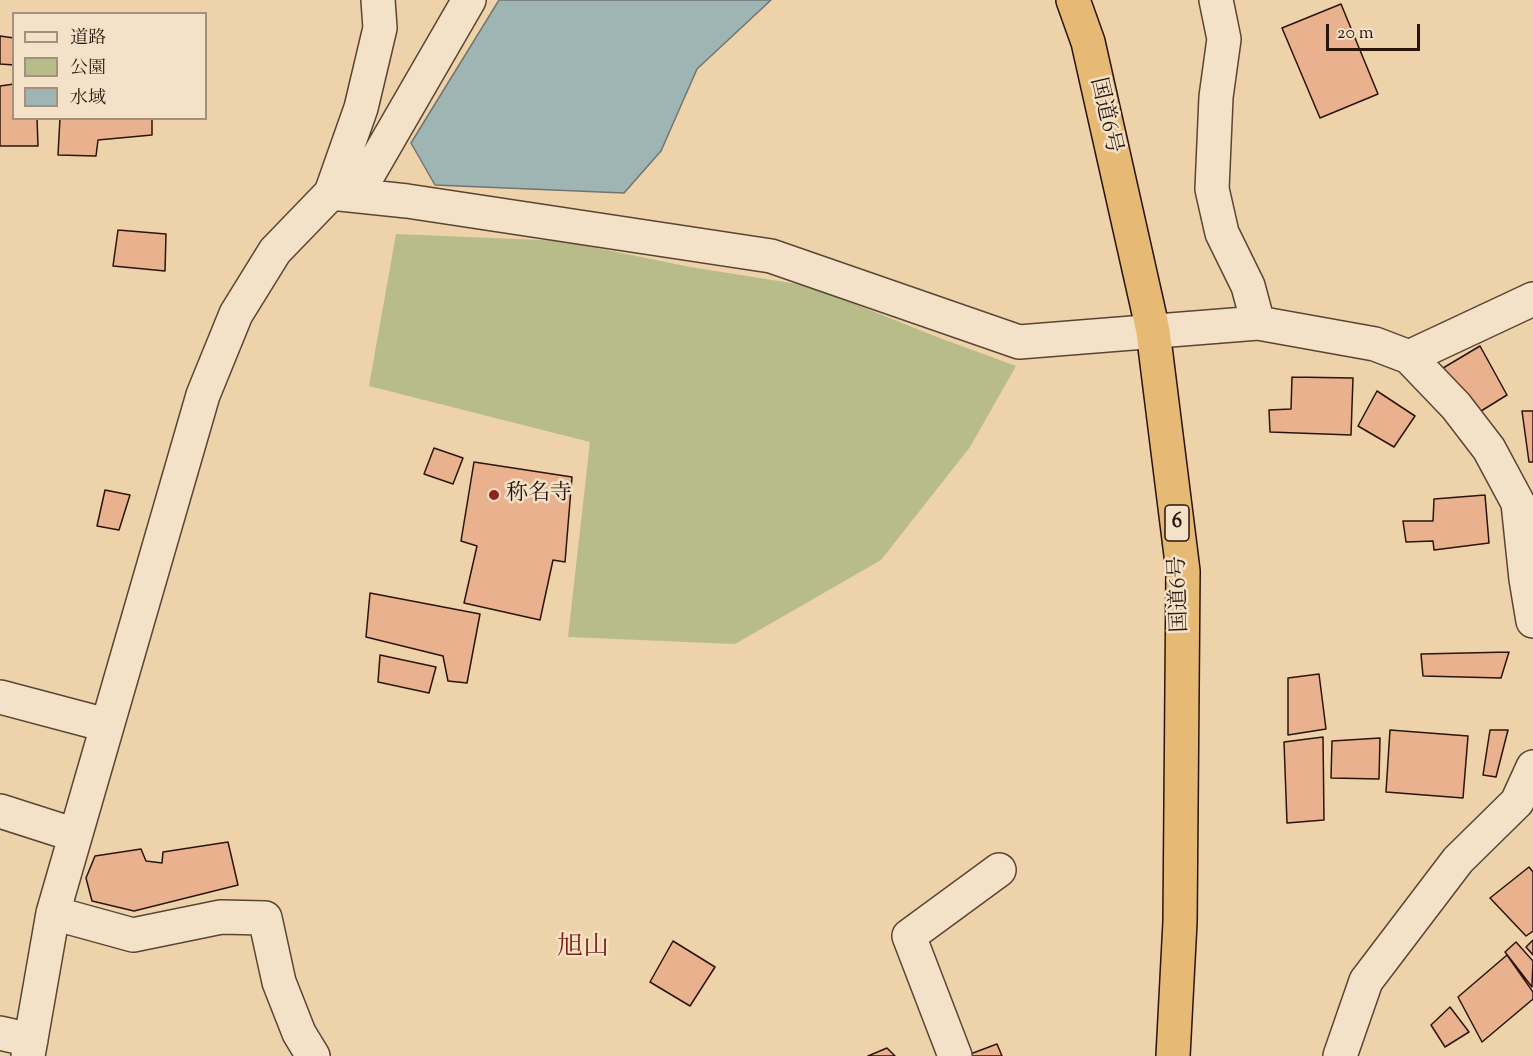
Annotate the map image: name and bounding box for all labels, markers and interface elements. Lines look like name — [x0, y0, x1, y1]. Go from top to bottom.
legend — [12, 12, 207, 120]
scale bar — [1329, 12, 1424, 50]
text: 20 m — [1337, 21, 1374, 47]
text: 道路 — [70, 26, 106, 52]
text: 公園 — [70, 56, 106, 82]
street label: 国道6号 — [1082, 76, 1126, 156]
text: 水域 — [70, 86, 106, 112]
place label: 称名寺 — [506, 482, 572, 508]
marker: 称名寺 — [487, 488, 501, 502]
road number: 6 — [1165, 505, 1189, 541]
street label: 国道6号 — [1166, 555, 1196, 633]
district label: 旭山 — [557, 934, 609, 966]

